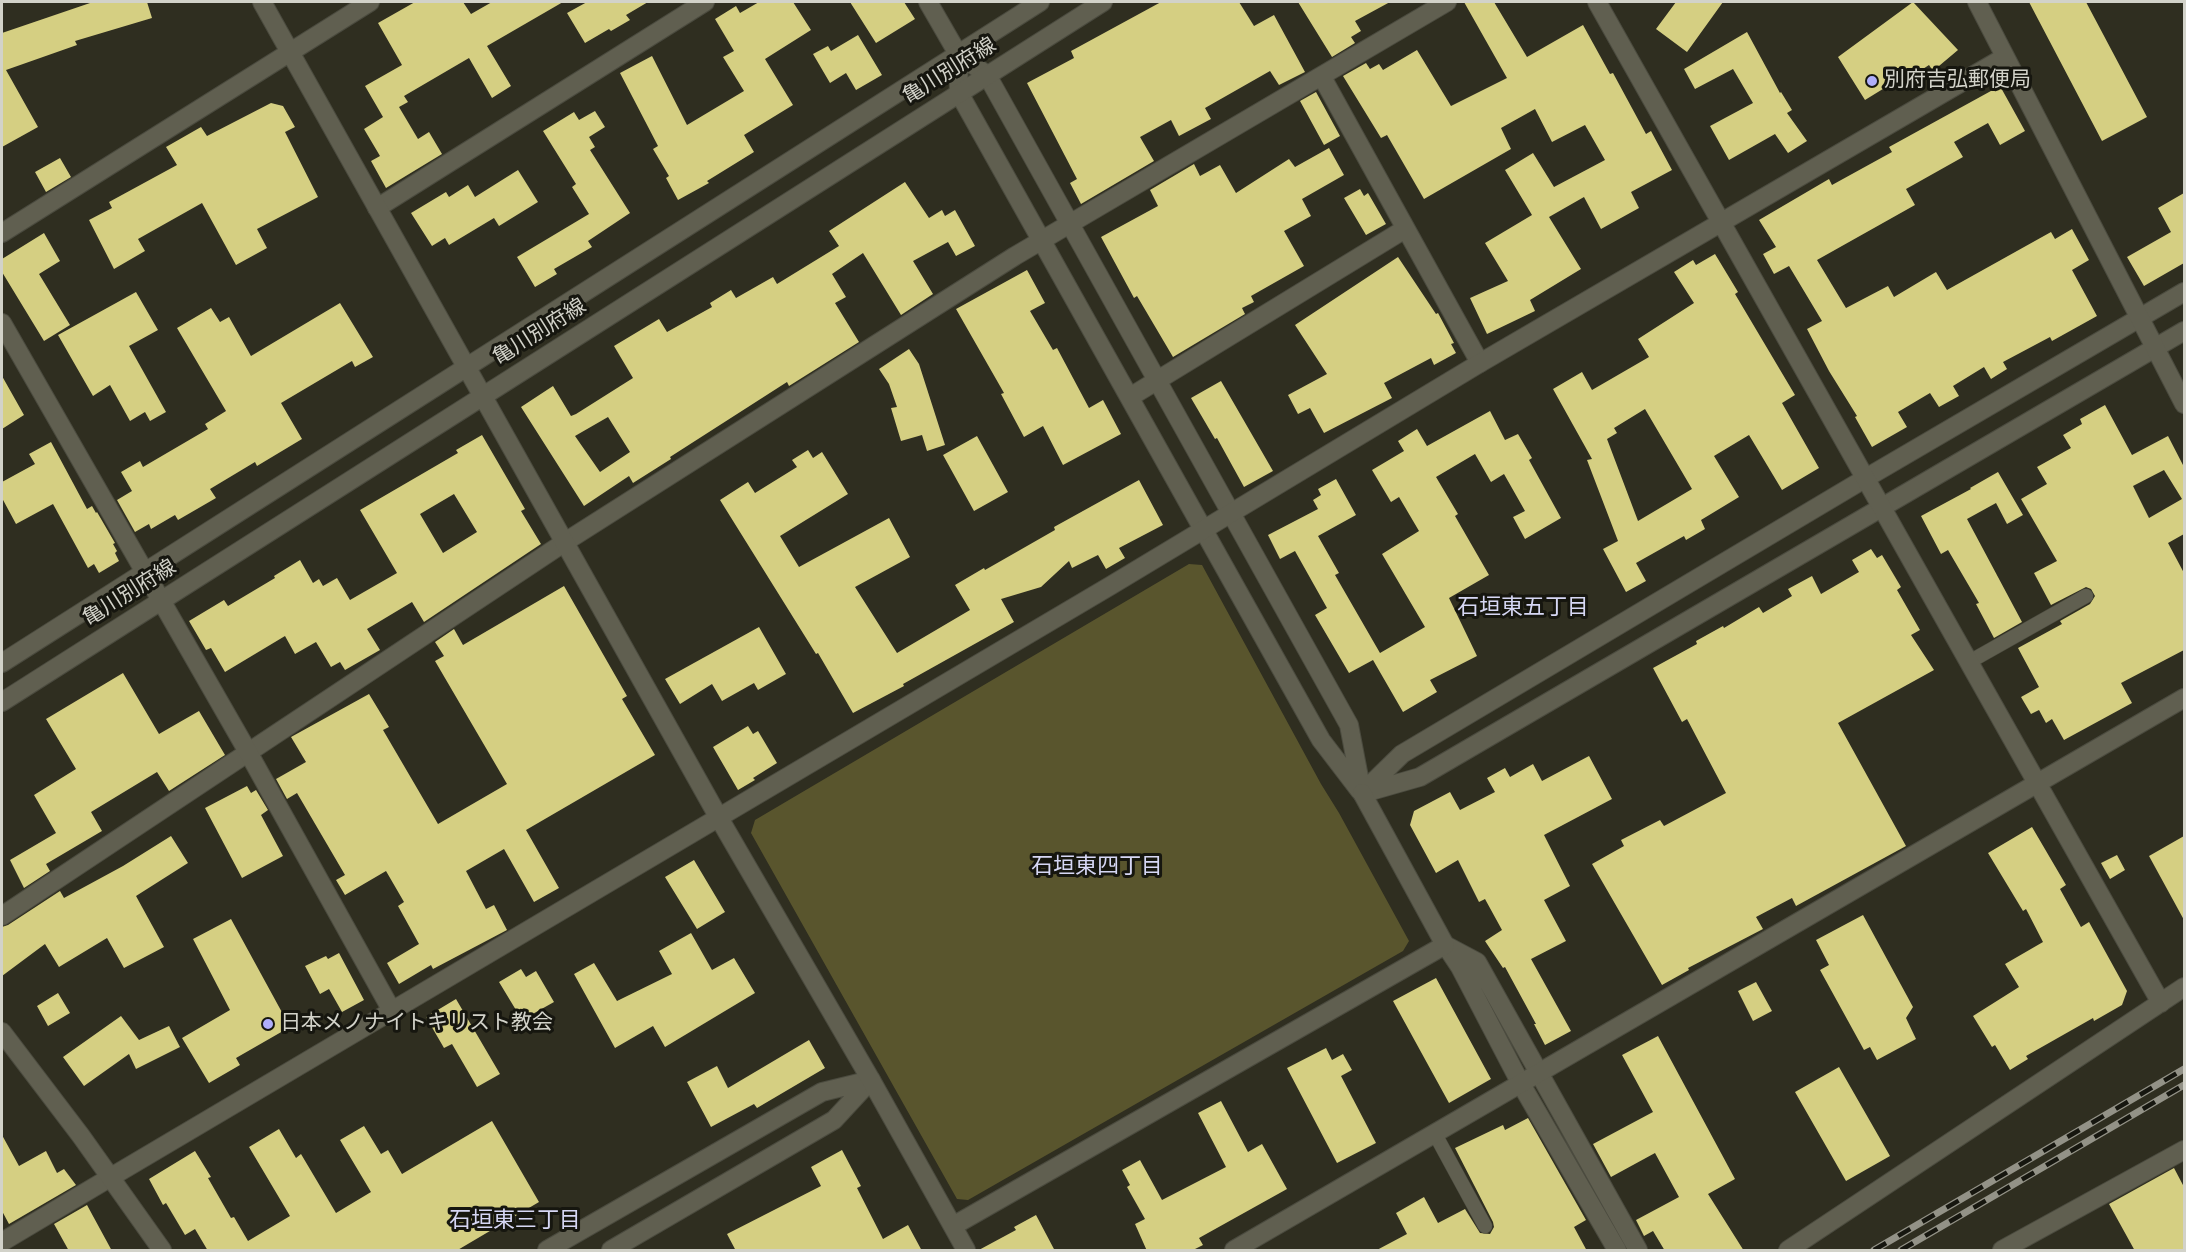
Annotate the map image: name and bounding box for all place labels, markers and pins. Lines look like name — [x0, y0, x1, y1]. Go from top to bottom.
place label: 別府吉弘郵便局 — [1884, 68, 2031, 94]
marker: 別府吉弘郵便局 — [1865, 74, 1879, 88]
place label: 日本メノナイトキリスト教会 — [280, 1011, 553, 1037]
marker: 日本メノナイトキリスト教会 — [261, 1017, 275, 1031]

